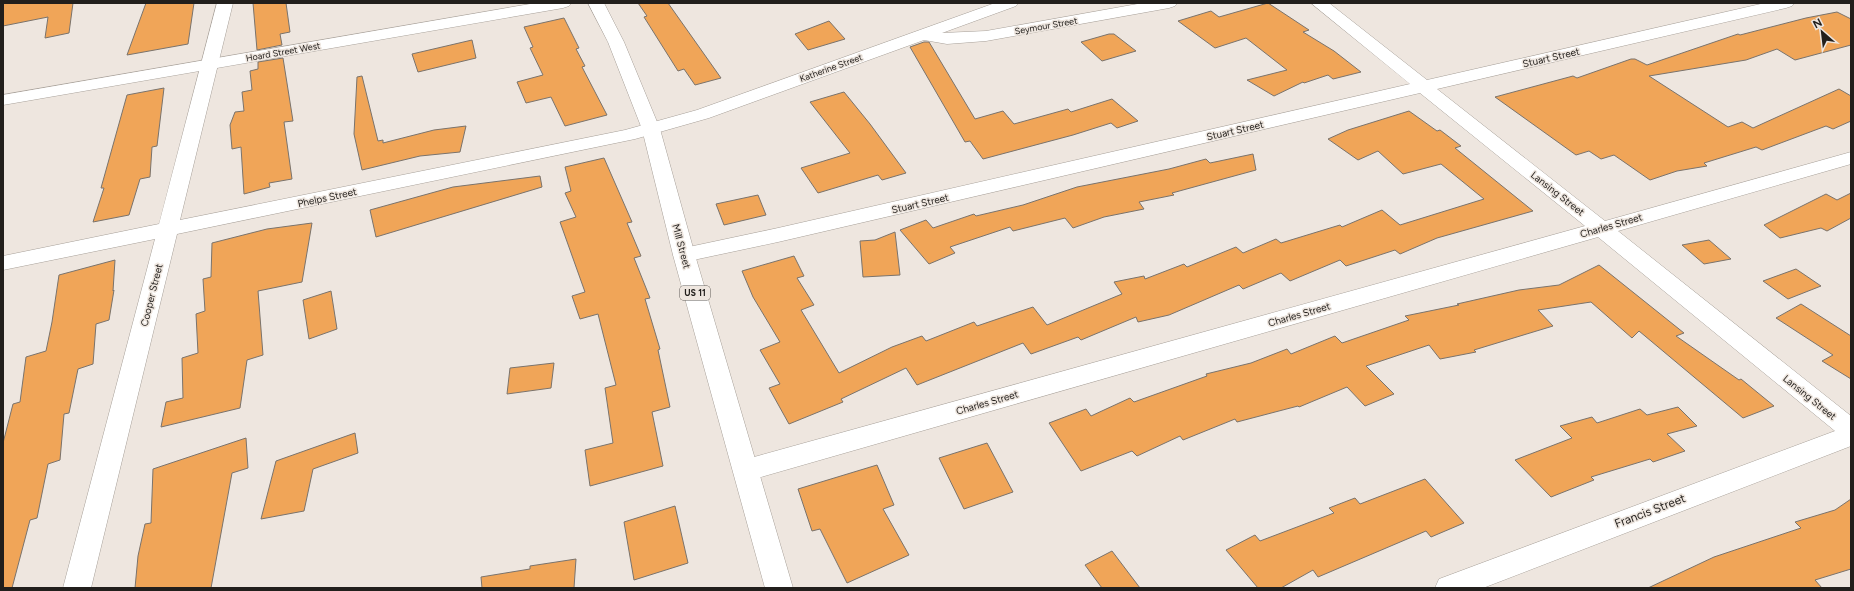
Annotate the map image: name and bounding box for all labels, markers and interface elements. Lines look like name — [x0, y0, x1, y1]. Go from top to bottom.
north arrow — [1802, 12, 1842, 52]
street label: Seymour Street — [1014, 14, 1079, 36]
text: N — [1811, 16, 1824, 31]
street label: Hoard Street West — [245, 39, 322, 63]
street label: Stuart Street — [1521, 45, 1581, 70]
street label: Katherine Street — [798, 51, 864, 84]
street label: Stuart Street — [1205, 118, 1265, 143]
street label: Lansing Street — [1528, 168, 1587, 219]
street label: Phelps Street — [296, 185, 358, 210]
street label: Stuart Street — [890, 191, 950, 216]
street label: Charles Street — [1579, 210, 1644, 241]
street label: Mill Street — [669, 222, 694, 270]
street label: Cooper Street — [137, 262, 166, 328]
road number: US 11 — [680, 286, 710, 300]
street label: Charles Street — [1267, 299, 1332, 330]
street label: Lansing Street — [1780, 372, 1839, 423]
street label: Charles Street — [955, 387, 1020, 418]
street label: Francis Street — [1613, 491, 1688, 531]

